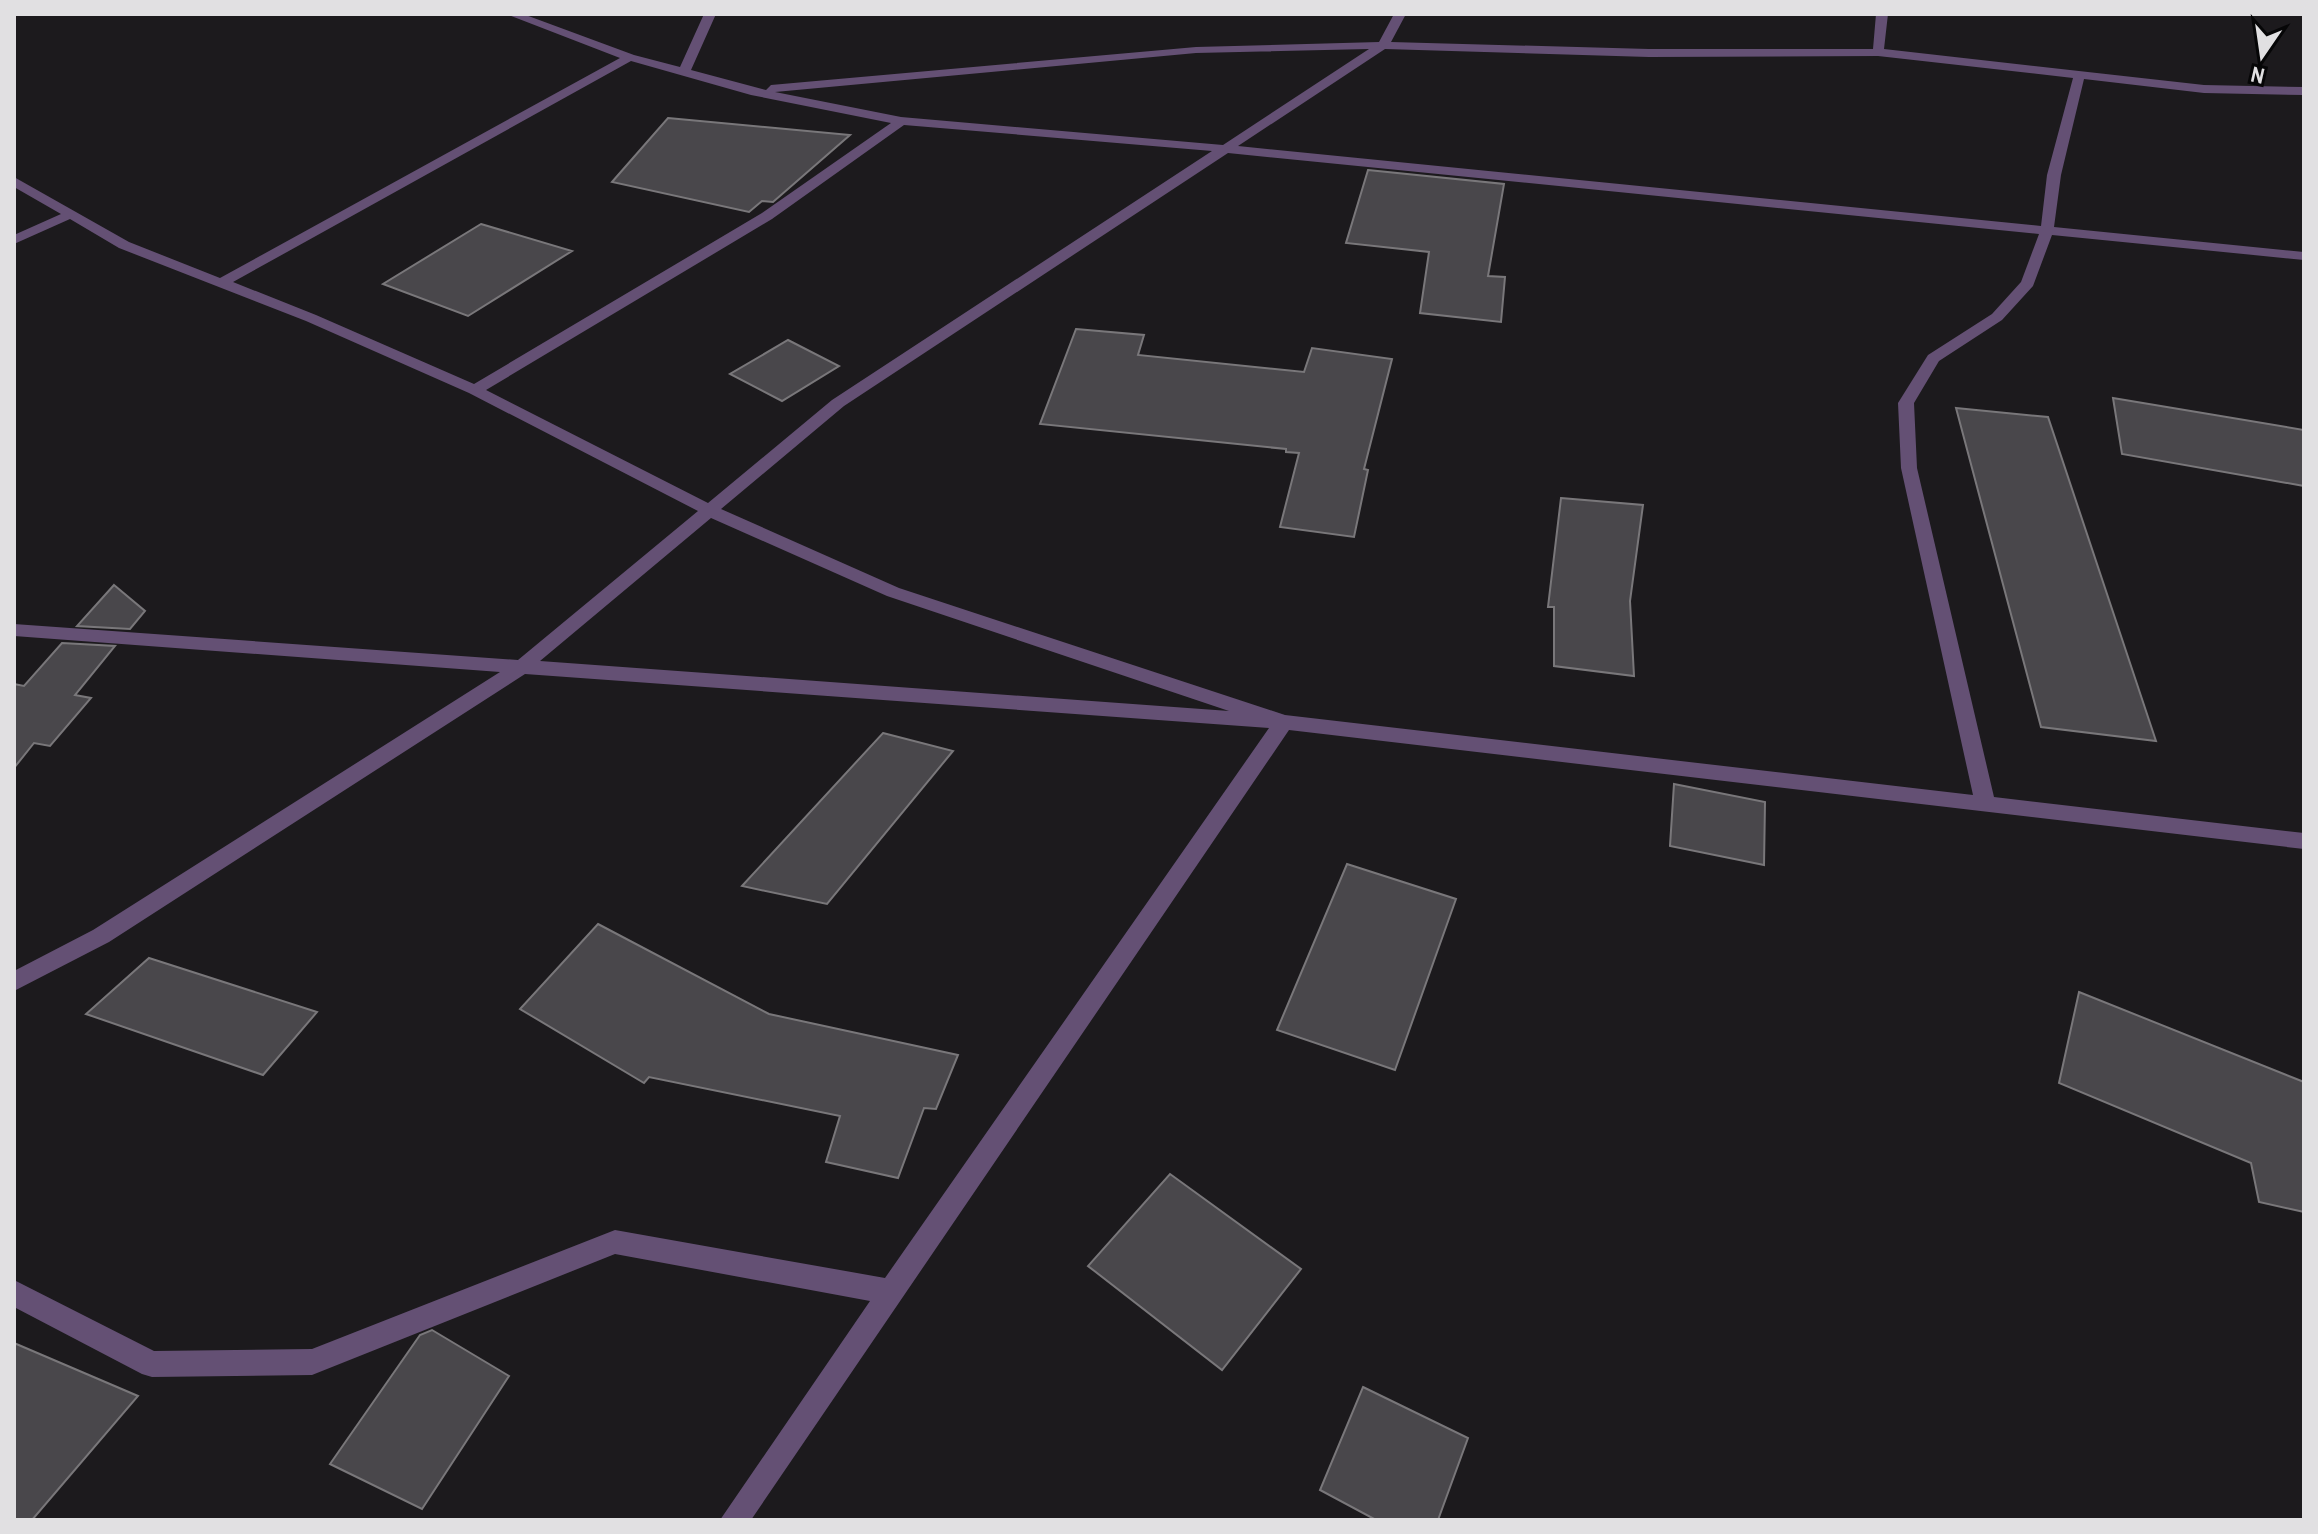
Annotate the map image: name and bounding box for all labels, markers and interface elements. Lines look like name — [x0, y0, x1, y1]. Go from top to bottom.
north arrow — [2222, 16, 2302, 96]
text: N — [2248, 59, 2267, 92]

